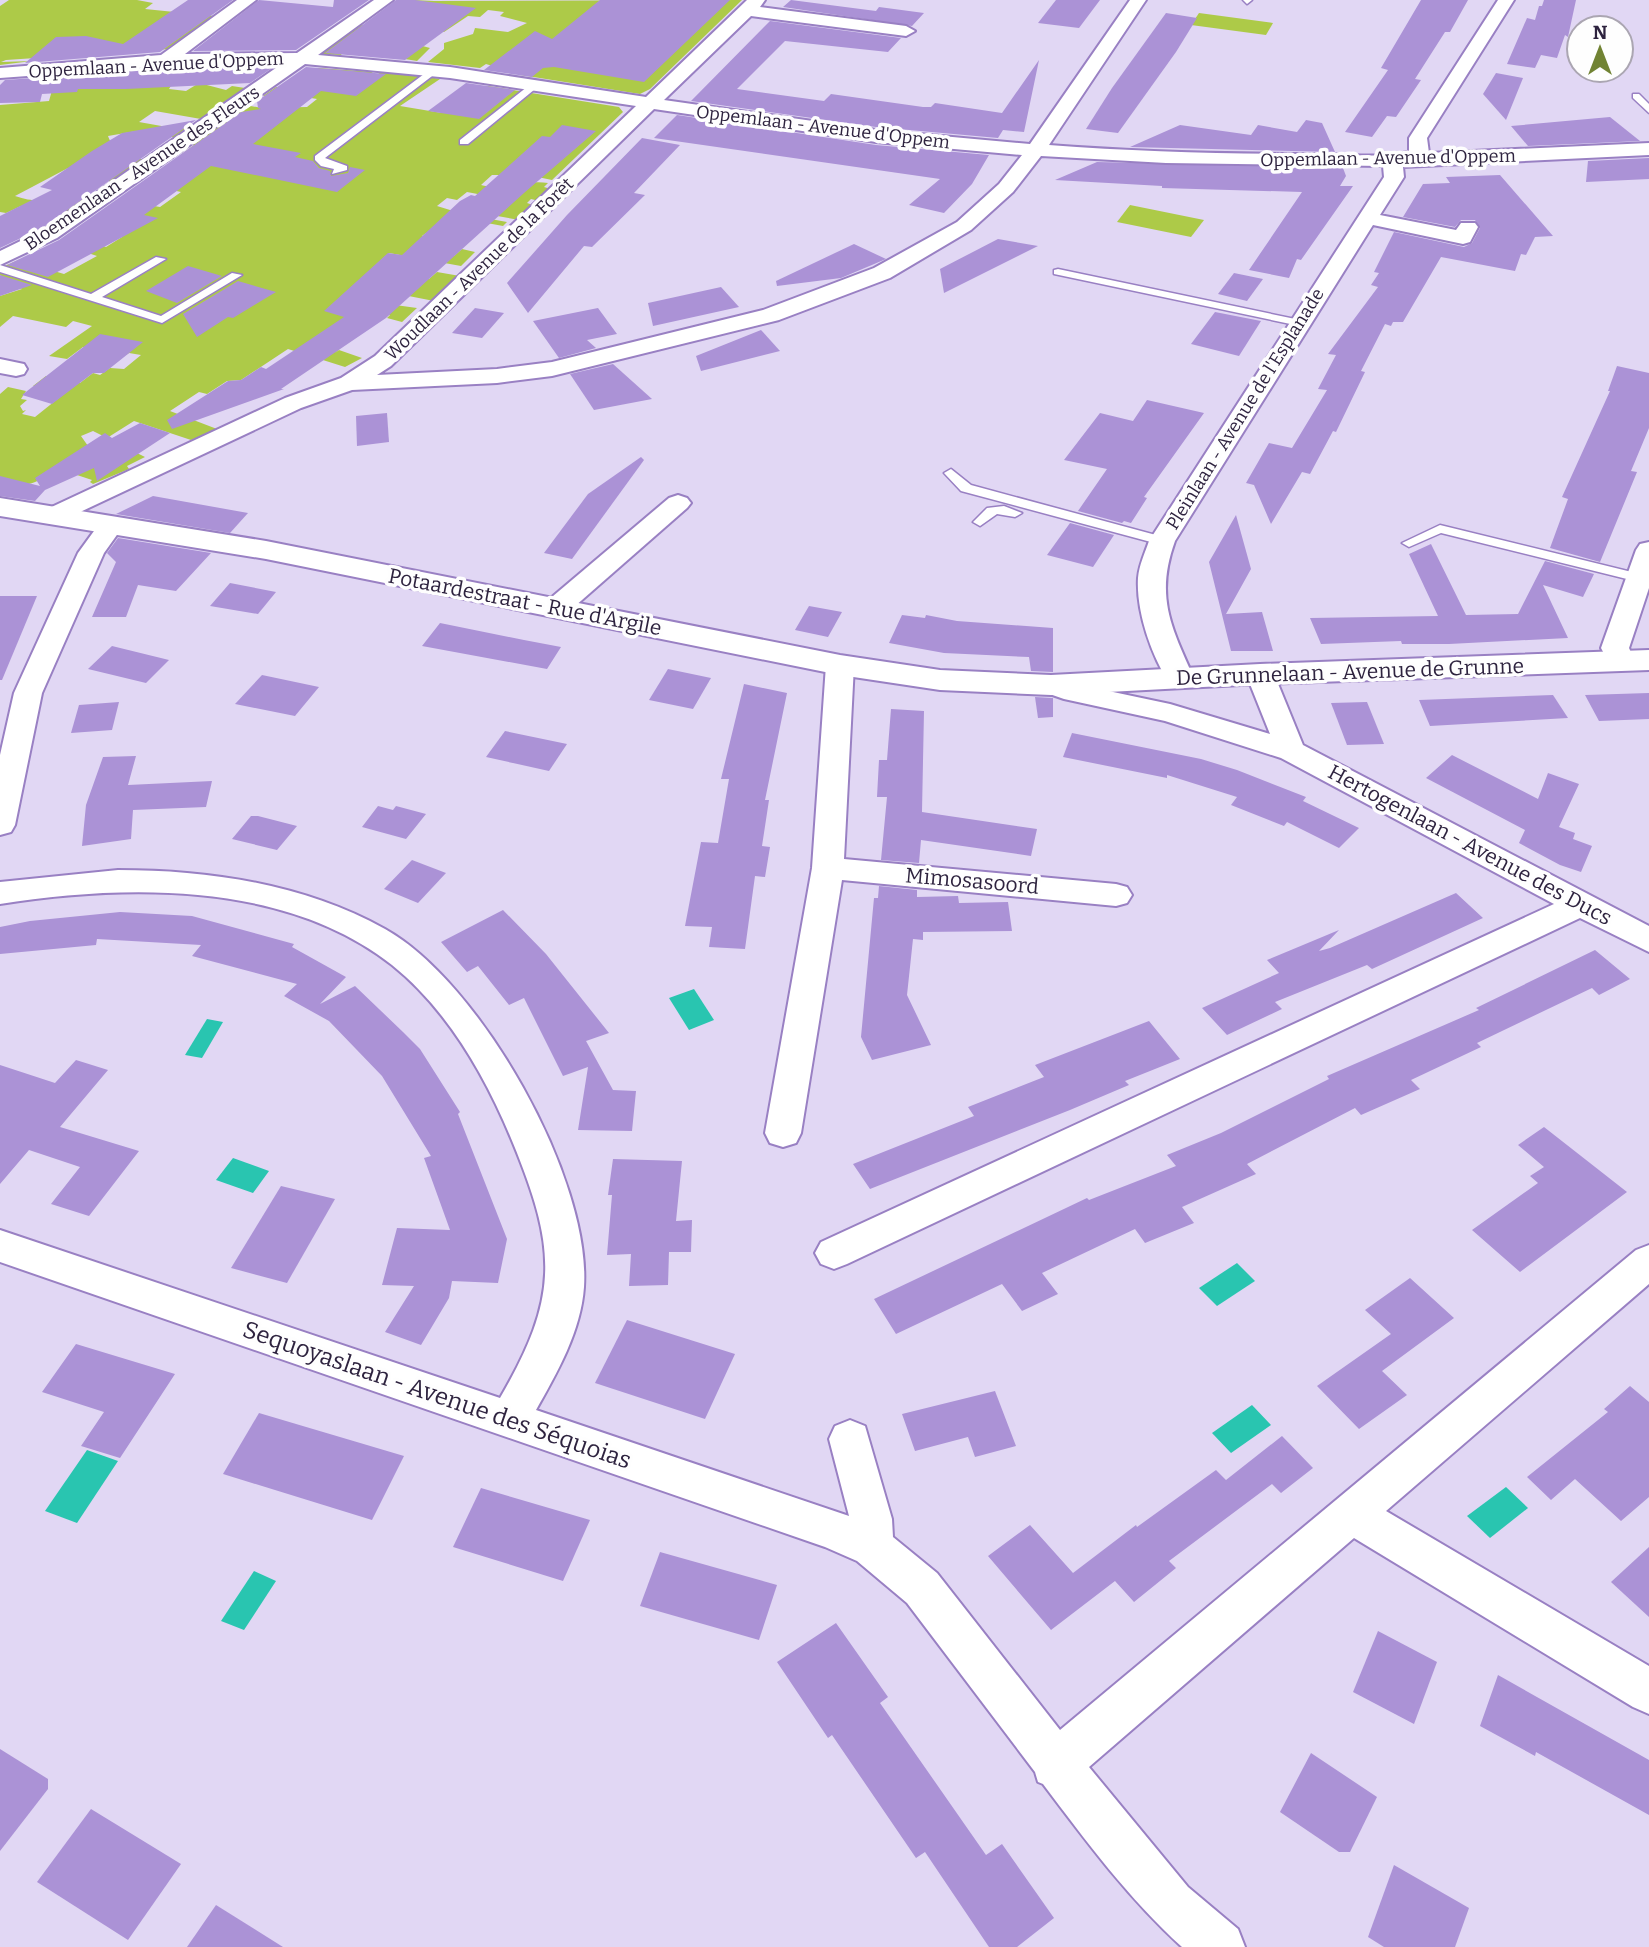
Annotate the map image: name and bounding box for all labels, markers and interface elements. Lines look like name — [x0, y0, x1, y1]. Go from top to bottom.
north arrow — [1565, 14, 1635, 84]
text: N — [1593, 21, 1608, 44]
street label: Oppemlaan - Avenue d'Oppem — [28, 47, 284, 83]
street label: Bloemenlaan - Avenue des Fleurs — [20, 81, 264, 255]
street label: Oppemlaan - Avenue d'Oppem — [695, 101, 951, 153]
street label: Oppemlaan - Avenue d'Oppem — [1260, 145, 1516, 171]
street label: Woudlaan - Avenue de la Forêt — [380, 173, 578, 365]
street label: Pleinlaan - Avenue de l'Esplanade — [1161, 284, 1329, 534]
street label: Potaardestraat - Rue d'Argile — [386, 563, 664, 641]
street label: De Grunnelaan - Avenue de Grunne — [1175, 653, 1525, 691]
street label: Hertogenlaan - Avenue des Ducs — [1324, 759, 1616, 931]
street label: Mimosasoord — [904, 862, 1040, 900]
street label: Sequoyaslaan - Avenue des Séquoias — [239, 1315, 635, 1475]

